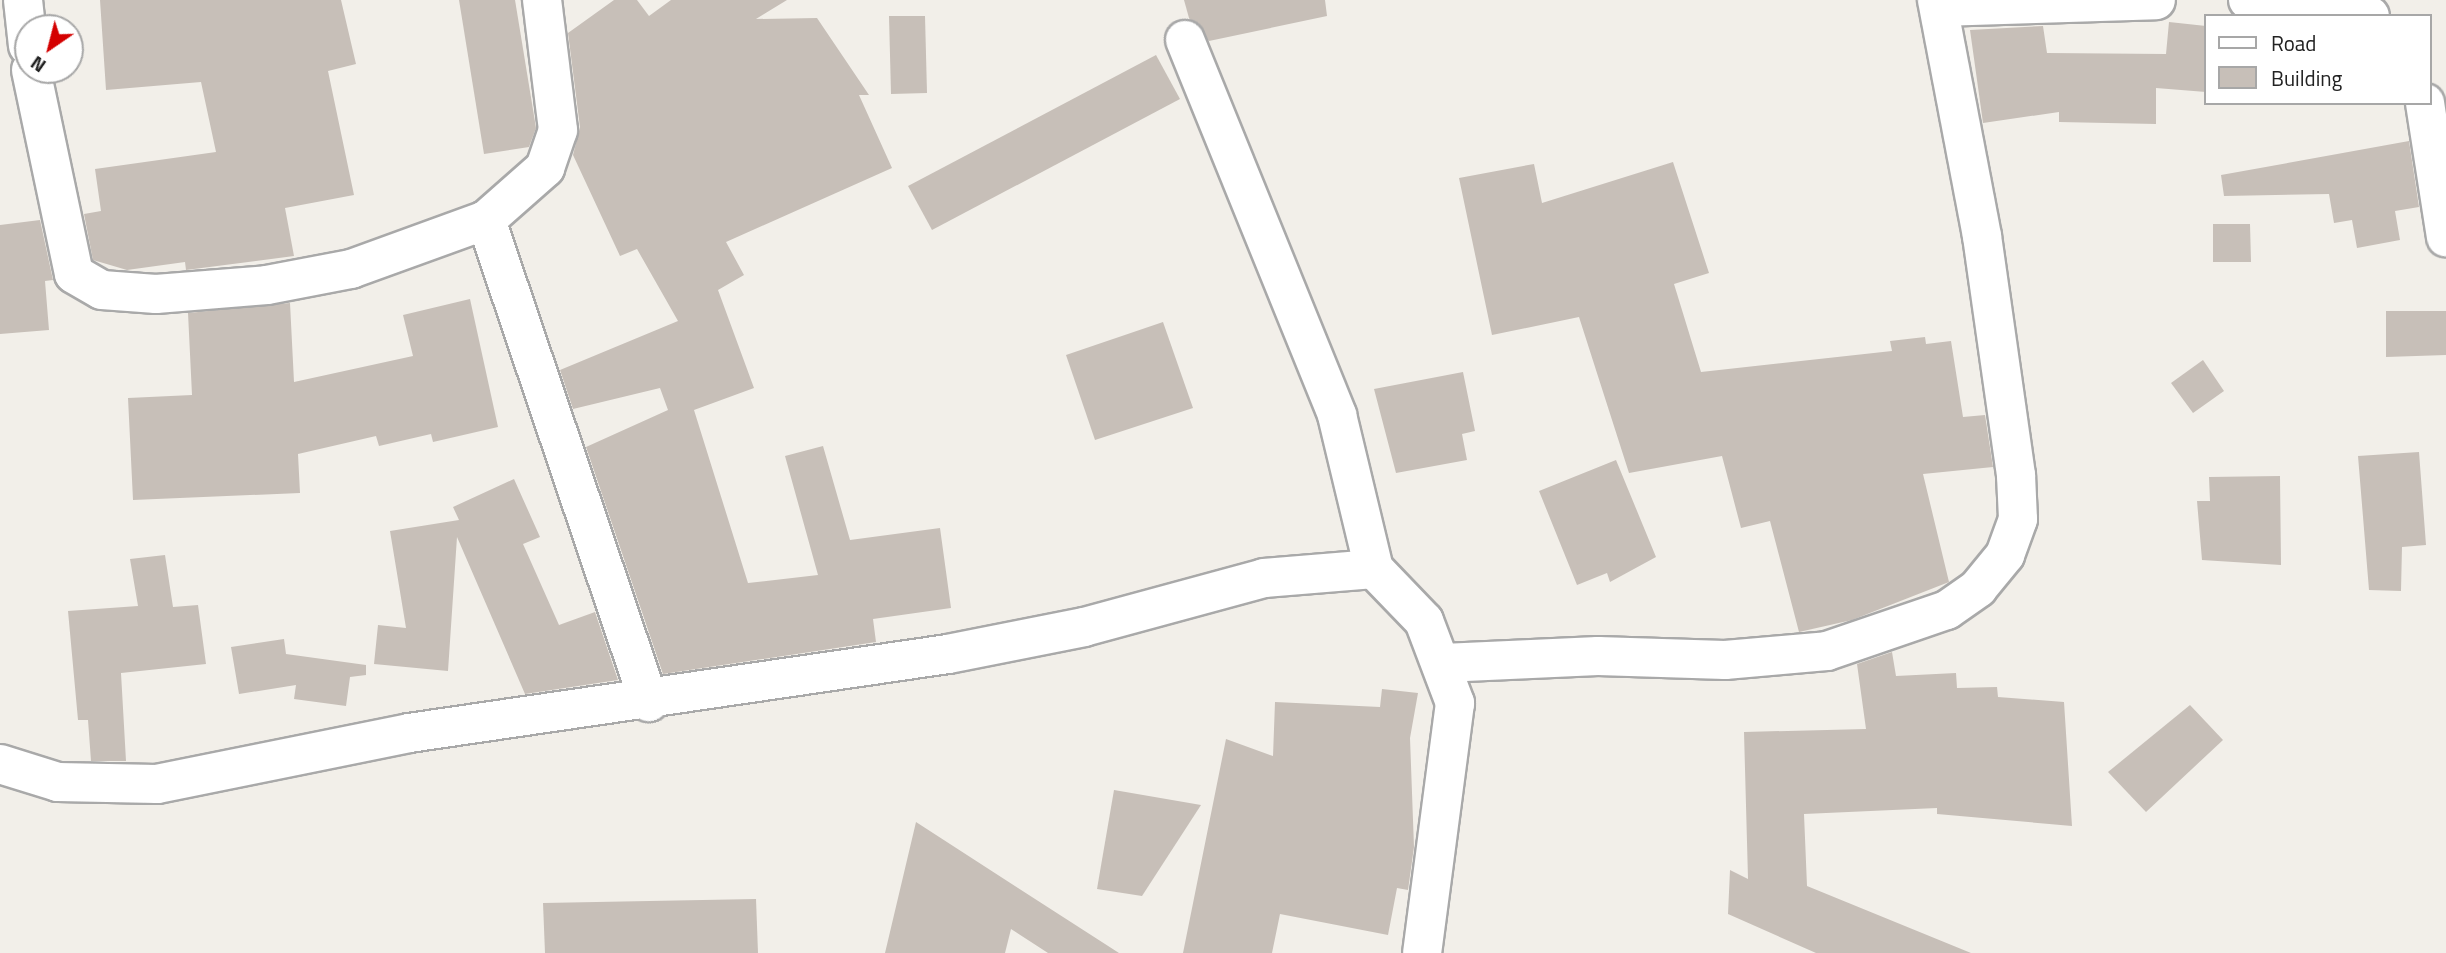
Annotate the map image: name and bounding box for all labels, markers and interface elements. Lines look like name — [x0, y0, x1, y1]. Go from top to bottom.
north arrow — [14, 14, 84, 84]
legend — [2204, 14, 2432, 105]
text: Road — [2271, 27, 2316, 59]
text: N — [24, 49, 52, 81]
text: Building — [2271, 62, 2342, 94]

